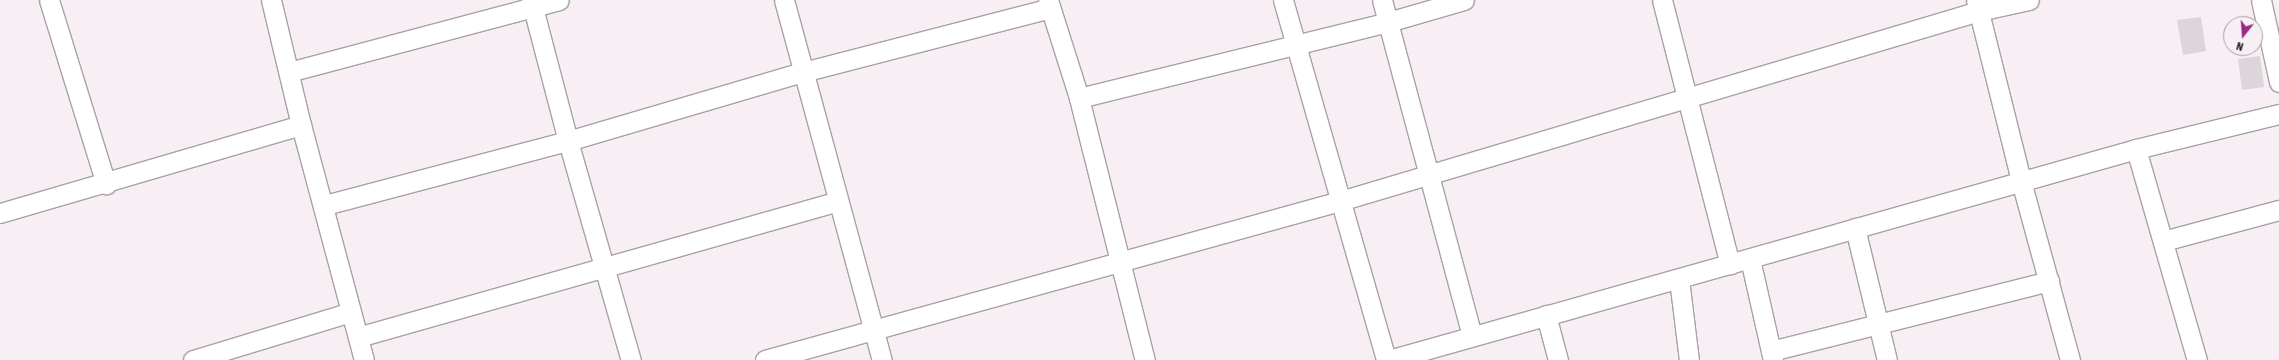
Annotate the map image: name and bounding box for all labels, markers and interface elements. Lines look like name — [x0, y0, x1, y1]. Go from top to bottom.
north arrow — [2223, 16, 2263, 56]
text: N — [2235, 40, 2245, 53]

